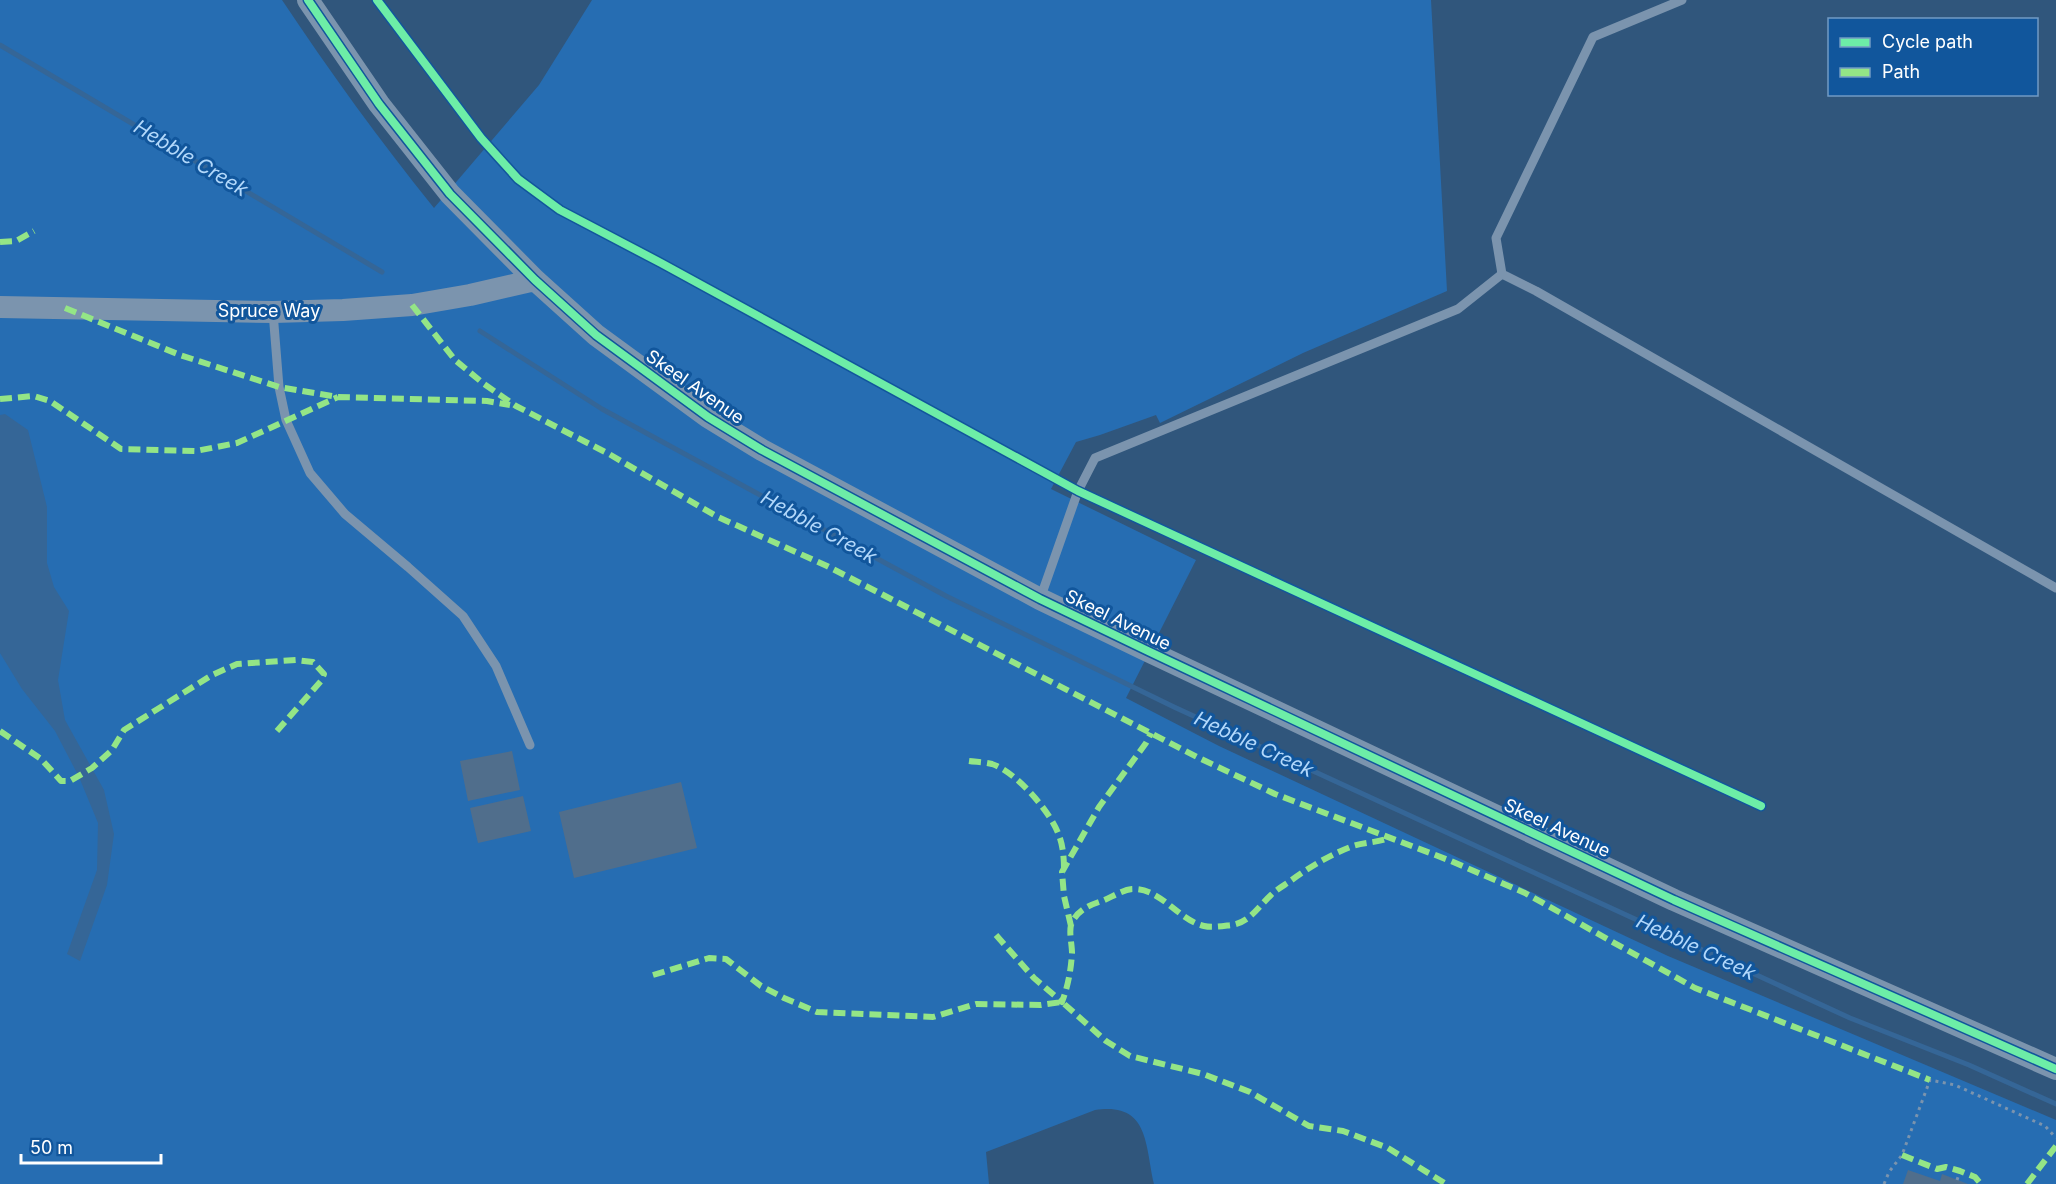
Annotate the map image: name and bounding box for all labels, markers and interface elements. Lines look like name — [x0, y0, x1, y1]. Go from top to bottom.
legend — [1828, 18, 2038, 96]
text: Cycle path — [1882, 31, 1973, 52]
text: Path — [1882, 61, 1920, 82]
water label: Hebble Creek — [130, 115, 253, 202]
street label: Spruce Way — [218, 300, 320, 321]
street label: Skeel Avenue — [642, 345, 748, 428]
water label: Hebble Creek — [757, 485, 882, 569]
street label: Skeel Avenue — [1062, 585, 1174, 654]
water label: Hebble Creek — [1191, 706, 1318, 782]
street label: Skeel Avenue — [1501, 794, 1614, 861]
water label: Hebble Creek — [1633, 909, 1760, 985]
scale bar — [21, 1127, 160, 1165]
text: 50 m — [30, 1137, 73, 1158]

